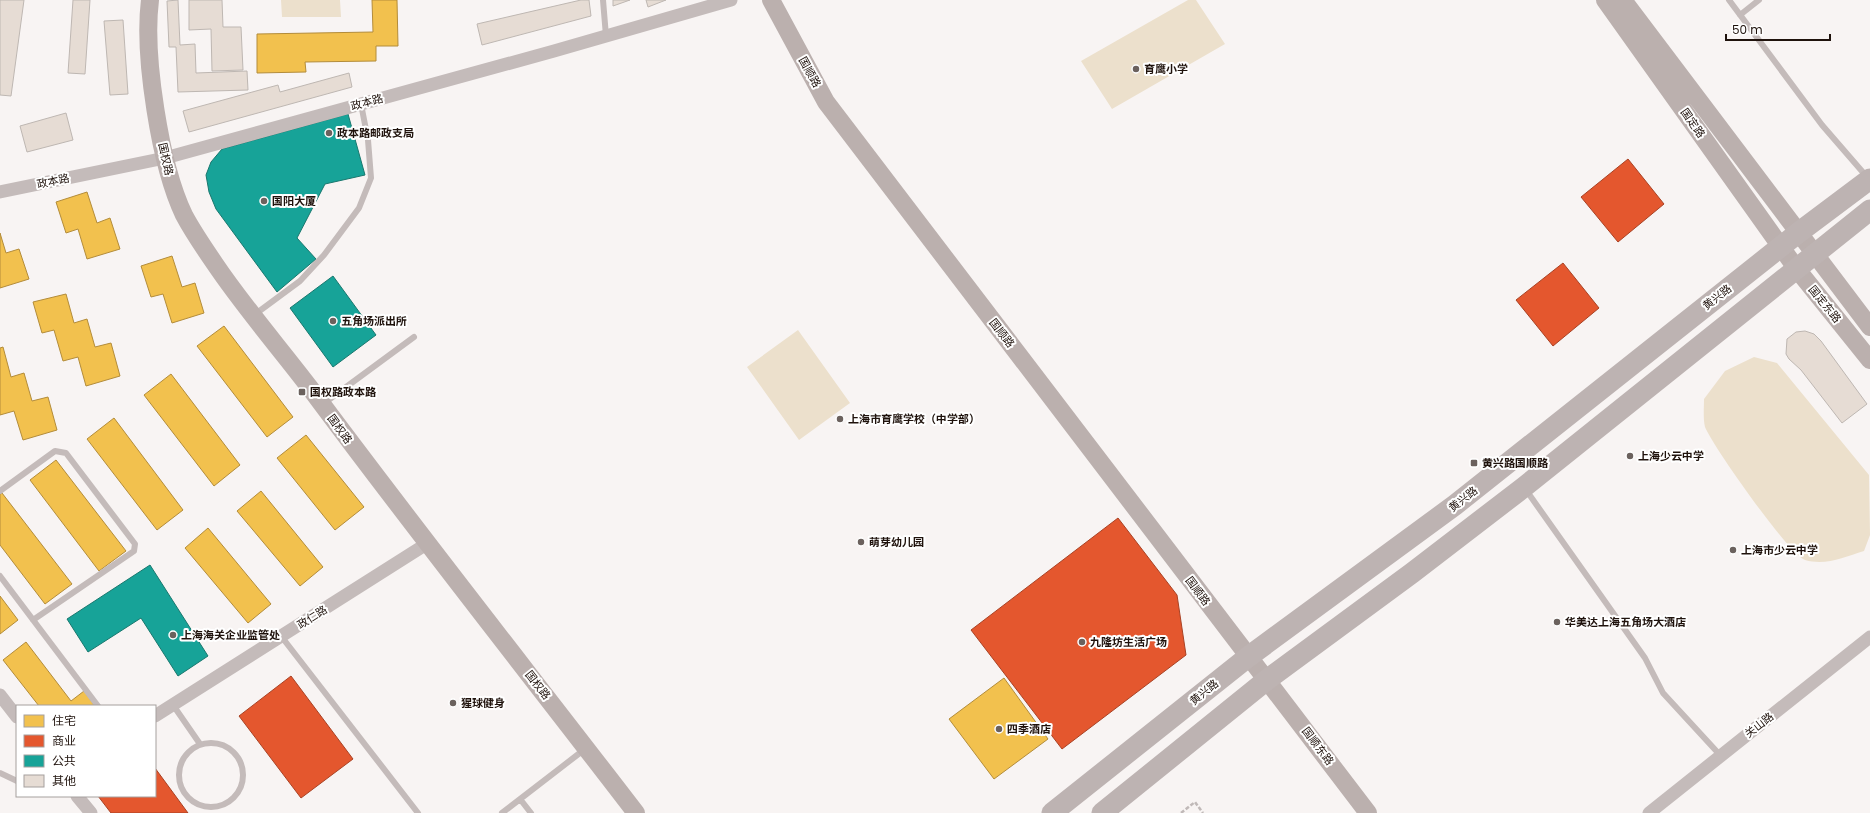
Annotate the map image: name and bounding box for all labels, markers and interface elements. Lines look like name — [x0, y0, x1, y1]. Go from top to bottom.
scale bar — [1726, 16, 1830, 42]
text: 50 m — [1732, 21, 1763, 38]
street label: 国顺路 — [795, 54, 825, 90]
place label: 育鹰小学 — [1144, 61, 1188, 77]
marker: 育鹰小学 — [1131, 64, 1141, 74]
street label: 政本路 — [349, 90, 385, 114]
street label: 国定路 — [1677, 105, 1709, 141]
place label: 政本路邮政支局 — [337, 125, 414, 141]
marker: 政本路邮政支局 — [324, 128, 334, 138]
street label: 国权路 — [154, 141, 178, 177]
street label: 政本路 — [35, 170, 71, 192]
place label: 国阳大厦 — [272, 193, 316, 209]
marker: 国阳大厦 — [259, 196, 269, 206]
street label: 黄兴路 — [1699, 281, 1735, 313]
street label: 国定东路 — [1805, 282, 1845, 326]
place label: 五角场派出所 — [341, 313, 407, 329]
street label: 国顺路 — [986, 315, 1018, 351]
marker: 五角场派出所 — [328, 316, 338, 326]
place label: 国权路政本路 — [310, 384, 377, 400]
marker: 国权路政本路 — [297, 387, 307, 397]
street label: 国权路 — [324, 411, 356, 447]
place label: 上海市育鹰学校（中学部） — [848, 411, 980, 427]
marker: 上海市育鹰学校（中学部） — [835, 414, 845, 424]
place label: 上海少云中学 — [1638, 448, 1704, 464]
marker: 上海少云中学 — [1625, 451, 1635, 461]
place label: 黄兴路国顺路 — [1482, 455, 1549, 471]
marker: 黄兴路国顺路 — [1469, 458, 1479, 468]
street label: 黄兴路 — [1445, 483, 1481, 515]
place label: 萌芽幼儿园 — [869, 534, 924, 550]
marker: 萌芽幼儿园 — [856, 537, 866, 547]
place label: 上海市少云中学 — [1741, 542, 1818, 558]
marker: 上海市少云中学 — [1728, 545, 1738, 555]
street label: 国顺路 — [1182, 573, 1214, 609]
street label: 政仁路 — [294, 601, 330, 633]
place label: 华美达上海五角场大酒店 — [1565, 614, 1686, 630]
marker: 华美达上海五角场大酒店 — [1552, 617, 1562, 627]
place label: 上海海关企业监管处 — [181, 627, 280, 643]
marker: 上海海关企业监管处 — [168, 630, 178, 640]
place label: 九隆坊生活广场 — [1090, 634, 1167, 650]
marker: 九隆坊生活广场 — [1077, 637, 1087, 647]
street label: 国权路 — [522, 667, 554, 703]
street label: 黄兴路 — [1186, 675, 1222, 709]
place label: 猩球健身 — [461, 695, 505, 711]
marker: 猩球健身 — [448, 698, 458, 708]
legend — [16, 705, 156, 797]
street label: 关山路 — [1741, 709, 1777, 741]
text: 住宅 — [52, 712, 76, 729]
place label: 四季酒店 — [1007, 721, 1051, 737]
marker: 四季酒店 — [994, 724, 1004, 734]
street label: 国顺东路 — [1298, 724, 1338, 768]
text: 商业 — [52, 732, 76, 749]
text: 公共 — [52, 752, 76, 769]
text: 其他 — [52, 772, 76, 789]

